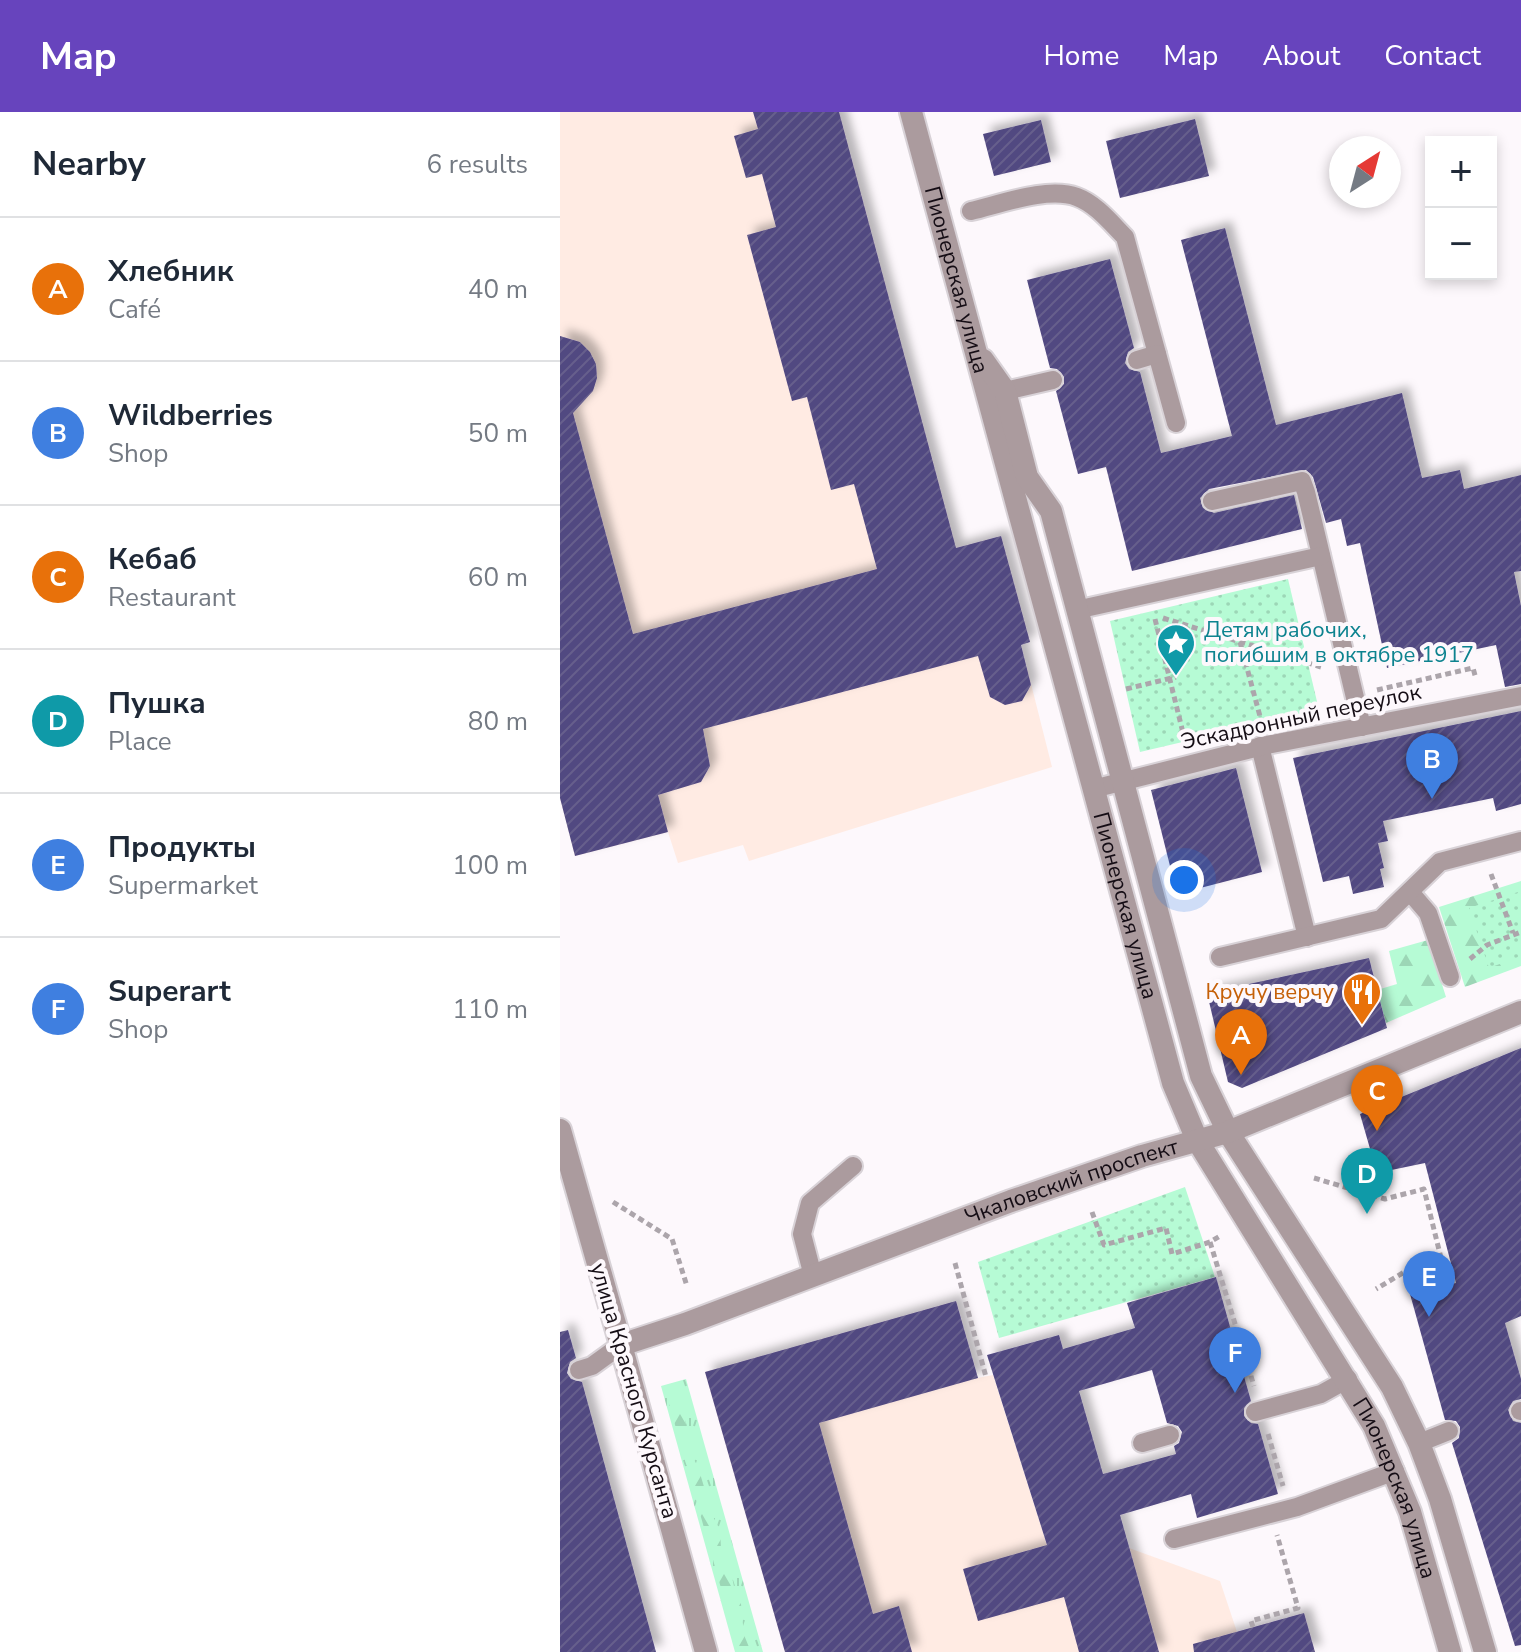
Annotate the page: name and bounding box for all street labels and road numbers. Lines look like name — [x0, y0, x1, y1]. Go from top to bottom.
street label: Пионерская улица — [917, 183, 996, 377]
street label: Эскадронный переулок — [1178, 677, 1424, 757]
street label: Пионерская улица — [1086, 809, 1165, 1003]
street label: Чкаловский проспект — [961, 1132, 1182, 1232]
street label: улица Красного Курсанта — [583, 1260, 685, 1522]
street label: Пионерская улица — [1345, 1392, 1443, 1582]

